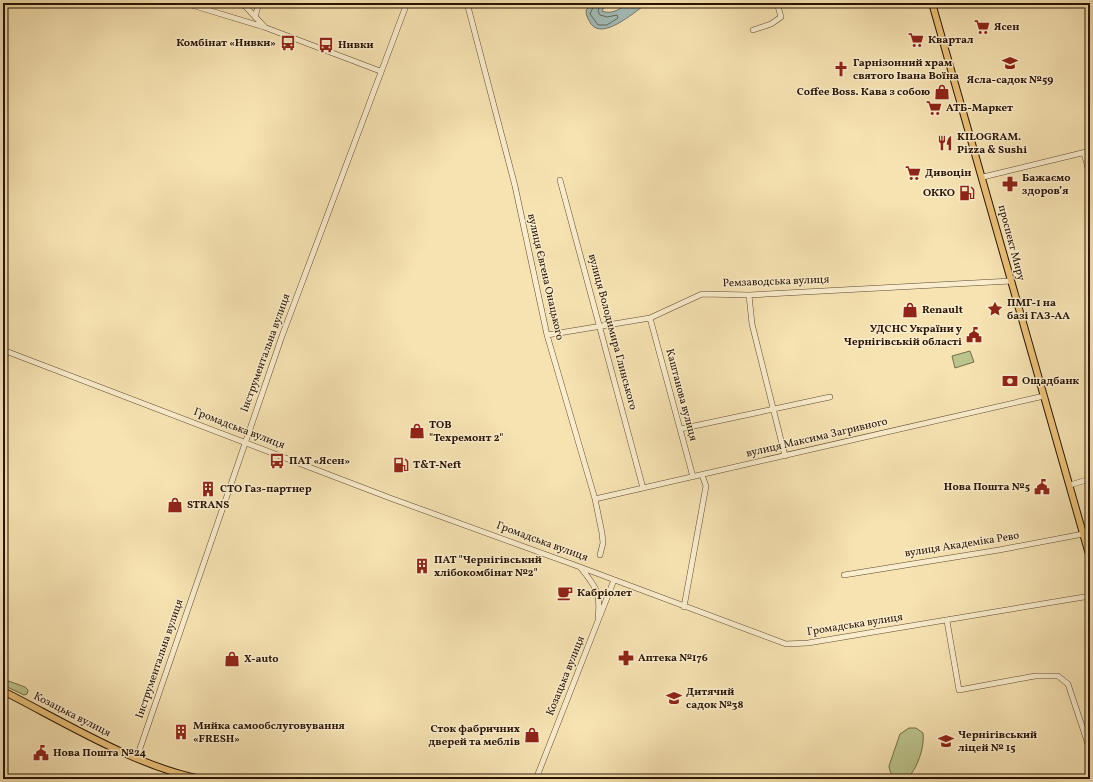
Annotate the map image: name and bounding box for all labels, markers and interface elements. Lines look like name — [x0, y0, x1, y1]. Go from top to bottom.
supermarket icon: Ясен — [973, 18, 991, 36]
place label: Ясен — [994, 20, 1019, 35]
supermarket icon: Квартал — [907, 31, 925, 49]
place label: Квартал — [928, 33, 974, 48]
bus stop icon: Комбінат «Нивки» — [279, 34, 297, 52]
place label: Комбінат «Нивки» — [176, 36, 276, 51]
bus stop icon: Нивки — [317, 36, 335, 54]
place label: Нивки — [338, 38, 374, 53]
school or university icon: Ясла-садок №59 — [1001, 54, 1019, 72]
place label: Гарнізонний храм святого Івана Воїна — [853, 56, 959, 84]
church icon: Гарнізонний храм святого Івана Воїна — [832, 60, 850, 78]
place label: Ясла-садок №59 — [967, 73, 1053, 88]
shop icon: Coffee Boss. Кава з собою — [933, 83, 951, 101]
place label: Coffee Boss. Кава з собою — [797, 85, 930, 100]
supermarket icon: АТБ-Маркет — [925, 99, 943, 117]
place label: АТБ-Маркет — [946, 101, 1013, 116]
place label: KILOGRAM. Pizza & Sushi — [957, 130, 1027, 158]
restaurant icon: KILOGRAM. Pizza & Sushi — [936, 134, 954, 152]
supermarket icon: Дивоцін — [904, 164, 922, 182]
place label: Дивоцін — [925, 166, 972, 181]
place label: Бажаємо здоров’я — [1022, 171, 1071, 199]
pharmacy icon: Бажаємо здоров’я — [1001, 175, 1019, 193]
fuel station icon: ОККО — [958, 184, 976, 202]
place label: ОККО — [923, 186, 955, 201]
street label: проспект Миру — [994, 204, 1028, 283]
street label: вулиця Євгена Онацького — [523, 212, 567, 342]
street label: вулиця Володимира Глинського — [584, 252, 640, 412]
street label: Ремзаводська вулиця — [722, 273, 830, 291]
street label: Інструментальна вулиця — [238, 291, 295, 414]
place label: ПМГ-1 на базі ГАЗ-АА — [1007, 296, 1070, 324]
place icon: ПМГ-1 на базі ГАЗ-АА — [986, 300, 1004, 318]
shop icon: Renault — [901, 301, 919, 319]
place label: Renault — [922, 303, 963, 318]
place label: УДСНС України у Чернігівській області — [844, 322, 963, 350]
public building icon: УДСНС України у Чернігівській області — [965, 326, 983, 344]
street label: Каштанова вулиця — [661, 347, 701, 443]
bank icon: Ощадбанк — [1001, 372, 1019, 390]
place label: Ощадбанк — [1022, 374, 1080, 389]
street label: Громадська вулиця — [191, 405, 287, 453]
street label: вулиця Максима Загривного — [745, 414, 889, 462]
place label: ТОВ "Техремонт 2" — [429, 418, 503, 446]
shop icon: ТОВ "Техремонт 2" — [408, 422, 426, 440]
bus stop icon: ПАТ «Ясен» — [268, 452, 286, 470]
place label: ПАТ «Ясен» — [289, 454, 350, 469]
fuel station icon: T&T-Neft — [392, 456, 410, 474]
place label: T&T-Neft — [413, 458, 462, 473]
public building icon: Нова Пошта №5 — [1033, 478, 1051, 496]
building icon: СТО Газ-партнер — [199, 480, 217, 498]
place label: Нова Пошта №5 — [944, 480, 1030, 495]
place label: СТО Газ-партнер — [220, 482, 312, 497]
shop icon: STRANS — [166, 496, 184, 514]
place label: STRANS — [187, 498, 229, 513]
street label: Громадська вулиця — [494, 518, 590, 566]
street label: вулиця Академіка Рево — [904, 529, 1021, 561]
place label: ПАТ "Чернігівський хлібокомбінат №2" — [434, 553, 542, 581]
building icon: ПАТ "Чернігівський хлібокомбінат №2" — [413, 557, 431, 575]
cafe icon: Кабріолет — [556, 584, 574, 602]
place label: Кабріолет — [577, 586, 632, 601]
street label: Інструментальна вулиця — [133, 597, 188, 721]
street label: Громадська вулиця — [806, 610, 904, 640]
street label: Козацька вулиця — [543, 634, 589, 718]
pharmacy icon: Аптека №176 — [617, 649, 635, 667]
shop icon: X-auto — [223, 650, 241, 668]
place label: Аптека №176 — [638, 651, 708, 666]
place label: X-auto — [244, 652, 279, 667]
place label: Дитячий садок №38 — [686, 685, 743, 713]
street label: Козацька вулиця — [31, 689, 113, 741]
school or university icon: Дитячий садок №38 — [665, 689, 683, 707]
place label: Мийка самообслуговування «FRESH» — [193, 719, 345, 747]
place label: Сток фабричних дверей та меблів — [429, 722, 520, 750]
building icon: Мийка самообслуговування «FRESH» — [172, 723, 190, 741]
shop icon: Сток фабричних дверей та меблів — [523, 726, 541, 744]
place label: Чернігівський ліцей № 15 — [958, 728, 1037, 756]
school or university icon: Чернігівський ліцей № 15 — [937, 732, 955, 750]
public building icon: Нова Пошта №24 — [32, 744, 50, 762]
place label: Нова Пошта №24 — [53, 746, 146, 761]

